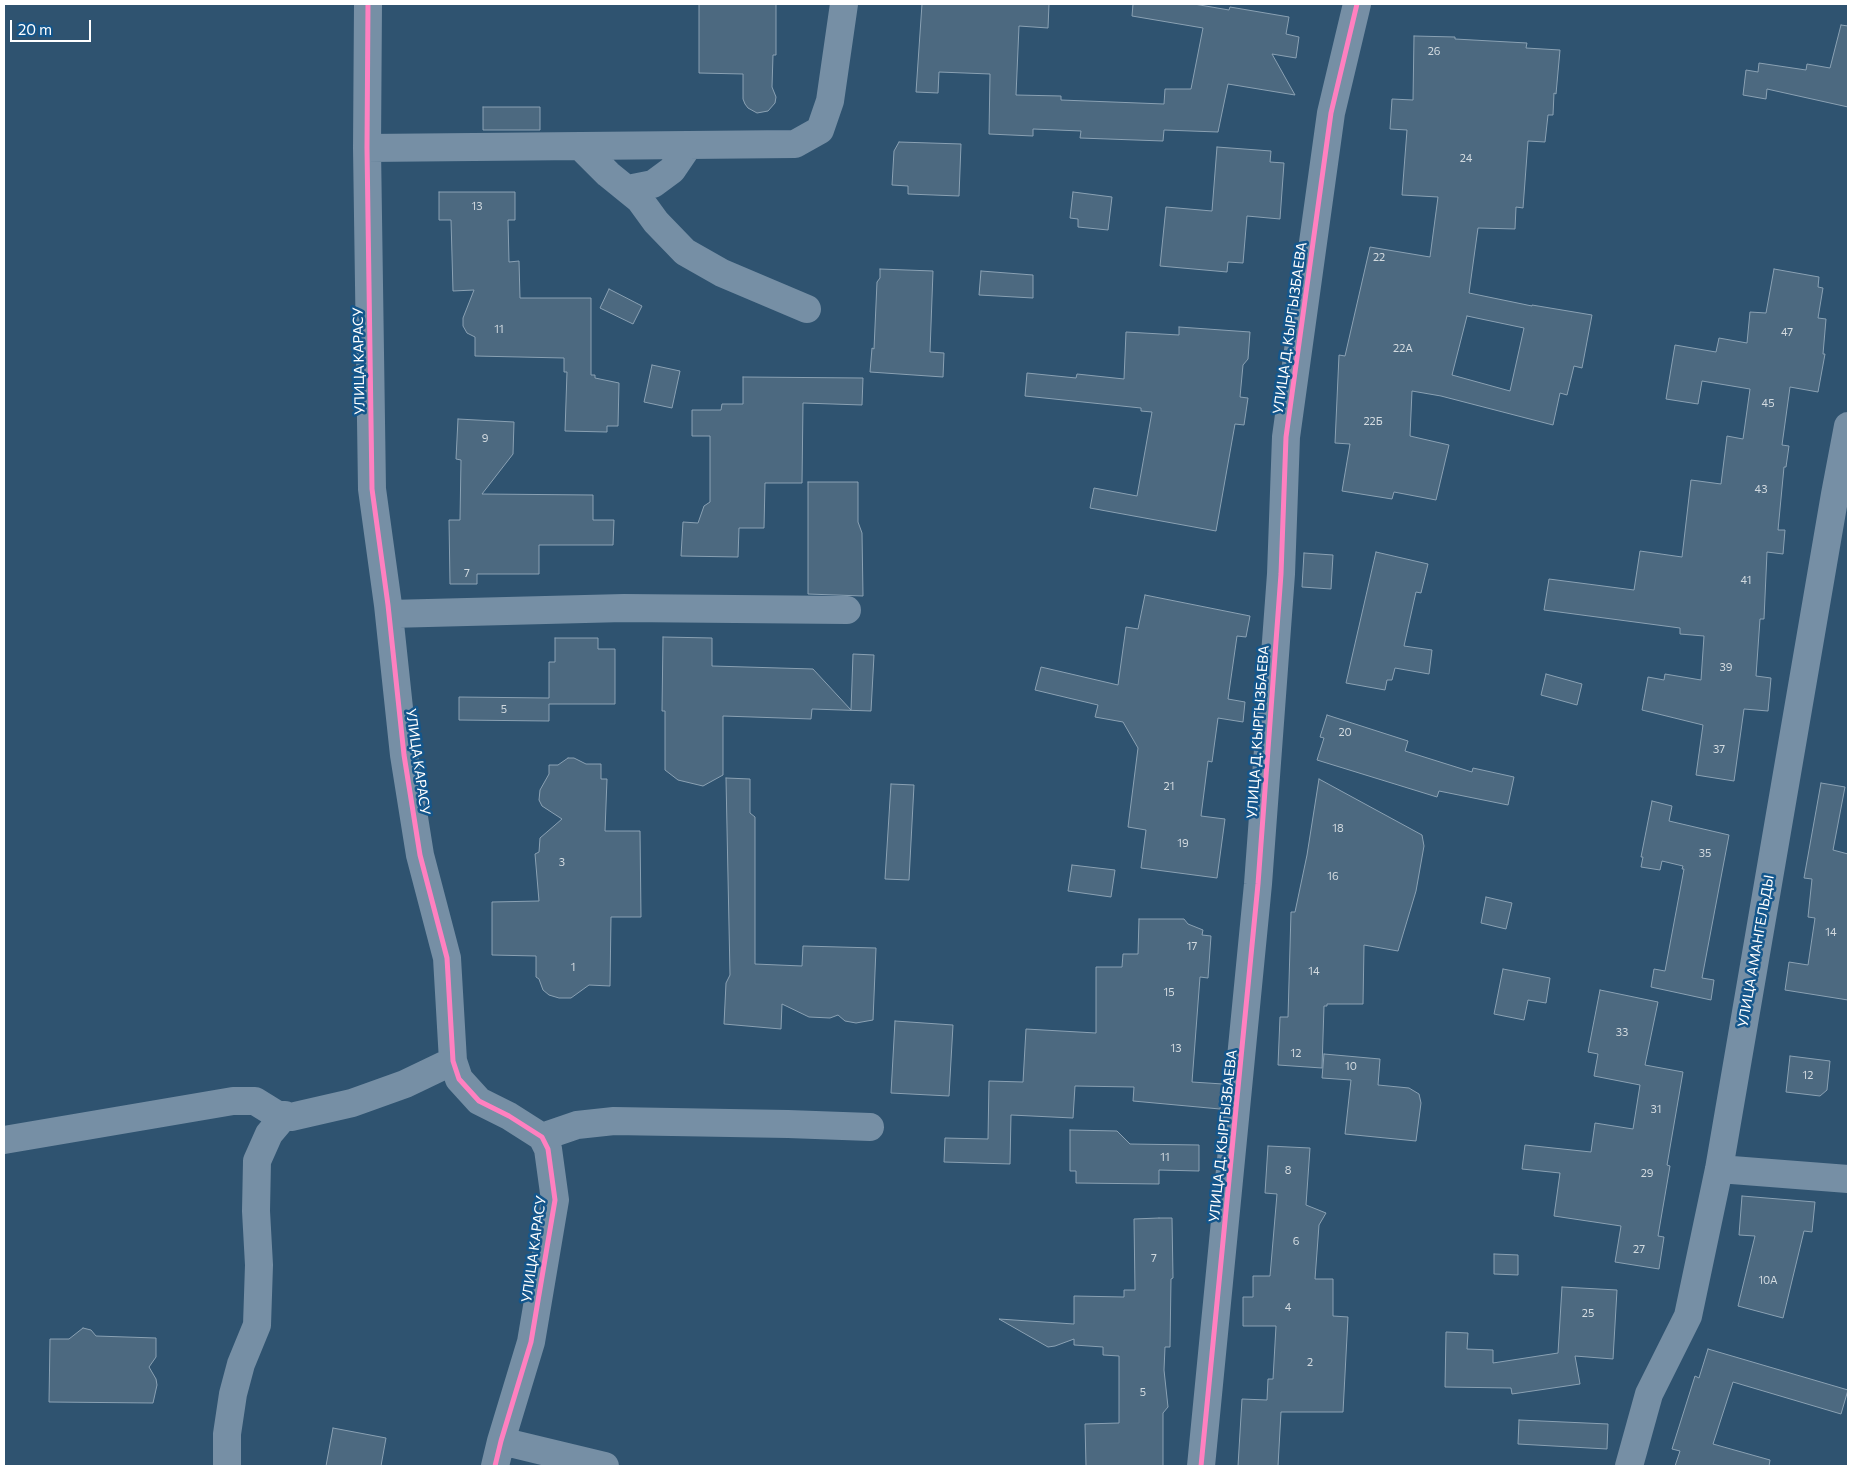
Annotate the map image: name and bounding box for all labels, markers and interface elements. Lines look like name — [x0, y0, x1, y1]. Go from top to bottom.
scale bar — [12, 10, 94, 42]
text: 20 m — [18, 20, 52, 38]
house number: 26 — [1428, 44, 1440, 58]
house number: 24 — [1460, 151, 1472, 165]
house number: 13 — [472, 199, 482, 213]
street label: УЛИЦА Д. КЫРГЫЗБАЕВА — [1270, 241, 1310, 415]
house number: 22 — [1373, 250, 1385, 264]
street label: УЛИЦА КАРАСУ — [350, 307, 368, 415]
house number: 11 — [494, 322, 504, 336]
house number: 47 — [1781, 325, 1793, 339]
house number: 22А — [1393, 341, 1413, 355]
house number: 45 — [1762, 396, 1774, 410]
house number: 22Б — [1363, 414, 1383, 428]
house number: 9 — [482, 431, 488, 445]
house number: 43 — [1755, 482, 1767, 496]
house number: 7 — [464, 566, 470, 580]
house number: 41 — [1741, 573, 1751, 587]
street label: УЛИЦА Д. КЫРГЫЗБАЕВА — [1244, 645, 1272, 819]
house number: 39 — [1720, 660, 1732, 674]
house number: 5 — [501, 702, 507, 716]
street label: УЛИЦА КАРАСУ — [402, 708, 434, 816]
house number: 20 — [1338, 725, 1352, 739]
house number: 37 — [1713, 742, 1725, 756]
house number: 21 — [1164, 779, 1174, 793]
house number: 18 — [1332, 821, 1344, 835]
house number: 19 — [1177, 836, 1189, 850]
house number: 35 — [1699, 846, 1711, 860]
house number: 3 — [559, 855, 565, 869]
house number: 16 — [1327, 869, 1339, 883]
street label: УЛИЦА АМАНГЕЛЬДЫ — [1734, 873, 1778, 1029]
house number: 14 — [1825, 925, 1837, 939]
house number: 17 — [1187, 939, 1197, 953]
house number: 1 — [571, 960, 575, 974]
house number: 14 — [1308, 964, 1320, 978]
house number: 15 — [1163, 985, 1175, 999]
house number: 33 — [1616, 1025, 1628, 1039]
house number: 13 — [1171, 1041, 1181, 1055]
house number: 12 — [1291, 1046, 1301, 1060]
street label: УЛИЦА Д. КЫРГЫЗБАЕВА — [1206, 1049, 1240, 1223]
house number: 10 — [1345, 1059, 1357, 1073]
house number: 12 — [1803, 1068, 1813, 1082]
house number: 31 — [1651, 1102, 1661, 1116]
house number: 11 — [1160, 1150, 1170, 1164]
house number: 8 — [1285, 1163, 1291, 1177]
house number: 29 — [1641, 1166, 1653, 1180]
street label: УЛИЦА КАРАСУ — [518, 1195, 550, 1303]
house number: 6 — [1293, 1234, 1299, 1248]
house number: 27 — [1633, 1242, 1645, 1256]
house number: 7 — [1151, 1251, 1157, 1265]
house number: 10А — [1758, 1273, 1778, 1287]
house number: 4 — [1285, 1300, 1291, 1314]
house number: 25 — [1582, 1306, 1594, 1320]
house number: 2 — [1307, 1355, 1313, 1369]
house number: 5 — [1140, 1385, 1146, 1399]

